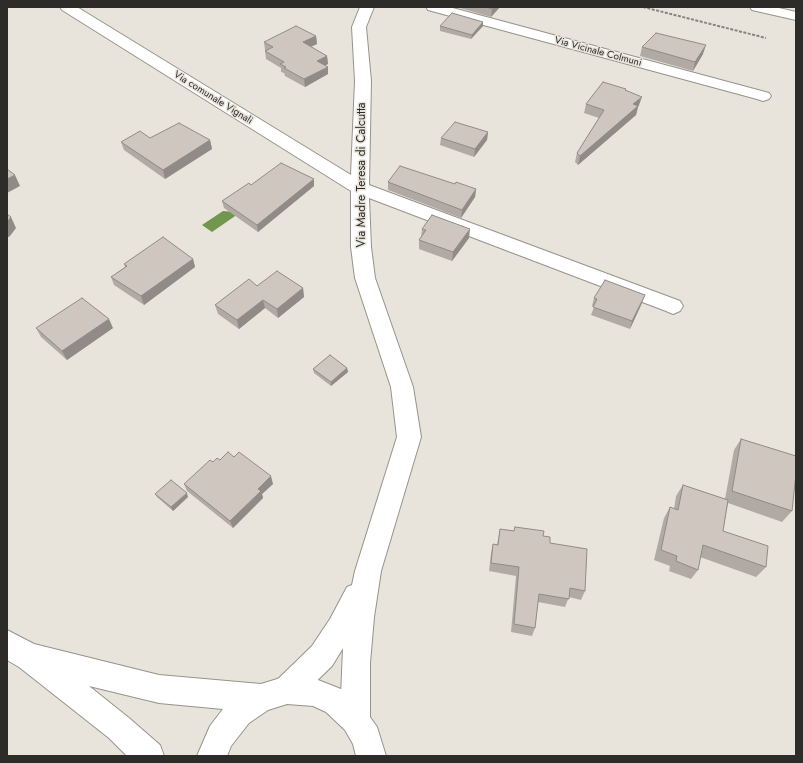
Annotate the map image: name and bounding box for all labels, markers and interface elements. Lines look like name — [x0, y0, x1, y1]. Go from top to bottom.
street label: Via Vicinale Colmuni — [553, 35, 643, 69]
street label: Via comunale Vignali — [171, 69, 255, 127]
street label: Via Madre Teresa di Calcutta — [355, 102, 369, 248]

